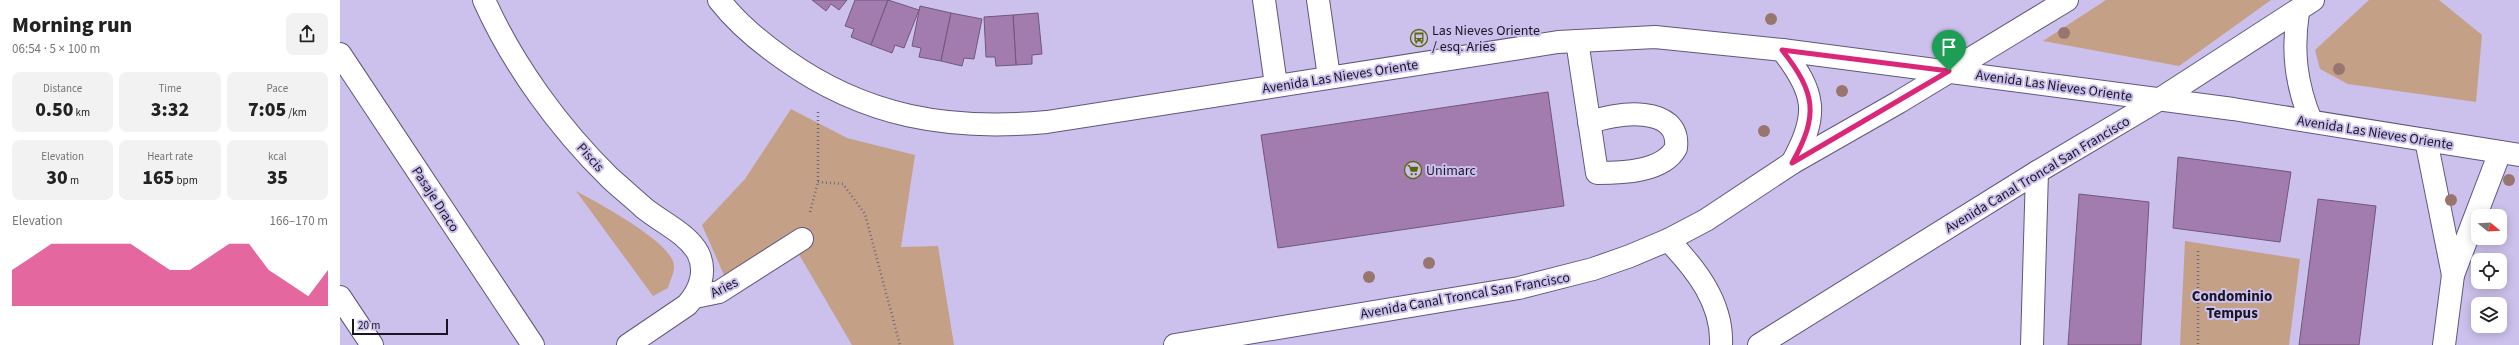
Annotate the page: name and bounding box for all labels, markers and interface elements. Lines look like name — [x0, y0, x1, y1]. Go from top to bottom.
text: Morning run — [12, 9, 132, 41]
button: share — [286, 13, 328, 55]
place label: Las Nieves Oriente / esq. Aries — [1432, 21, 1540, 57]
bus stop icon: Las Nieves Oriente / esq. Aries — [1409, 28, 1429, 48]
pin — [1932, 30, 1966, 71]
icon: arrive — [1938, 36, 1960, 58]
text: 06:54 · 5 × 100 m — [12, 40, 100, 58]
street label: Avenida Las Nieves Oriente — [1261, 55, 1420, 99]
street label: Avenida Las Nieves Oriente — [1974, 65, 2133, 107]
text: Distance — [43, 81, 82, 96]
text: Time — [158, 81, 182, 96]
text: Pace — [267, 81, 288, 96]
text: 0.50 — [35, 96, 73, 124]
text: 3:32 — [151, 96, 189, 124]
text: 7:05 — [248, 96, 286, 124]
text: km — [73, 105, 90, 120]
text: /km — [286, 105, 307, 120]
street label: Avenida Las Nieves Oriente — [2296, 111, 2454, 155]
street label: Avenida Canal Troncal San Francisco — [1941, 112, 2134, 238]
street label: Piscis — [572, 139, 609, 177]
text: Elevation — [41, 149, 84, 164]
text: Heart rate — [147, 149, 193, 164]
text: kcal — [268, 149, 287, 164]
supermarket icon: Unimarc — [1403, 160, 1423, 180]
place label: Unimarc — [1426, 161, 1477, 181]
street label: Pasaje Draco — [407, 163, 464, 236]
text: 30 — [46, 164, 68, 192]
text: 165 — [142, 164, 174, 192]
text: 35 — [267, 164, 288, 192]
text: m — [68, 173, 79, 188]
text: bpm — [174, 173, 198, 188]
north arrow — [2471, 209, 2507, 245]
map controls — [2471, 209, 2507, 333]
text: Elevation — [12, 212, 63, 230]
text: 166–170 m — [270, 212, 328, 230]
button: locate — [2471, 253, 2507, 289]
street label: Avenida Canal Troncal San Francisco — [1359, 268, 1572, 324]
street label: Aries — [707, 273, 742, 303]
district label: Condominio Tempus — [2192, 286, 2272, 324]
button: layers — [2471, 297, 2507, 333]
scale bar — [352, 317, 448, 336]
text: 20 m — [358, 318, 380, 333]

